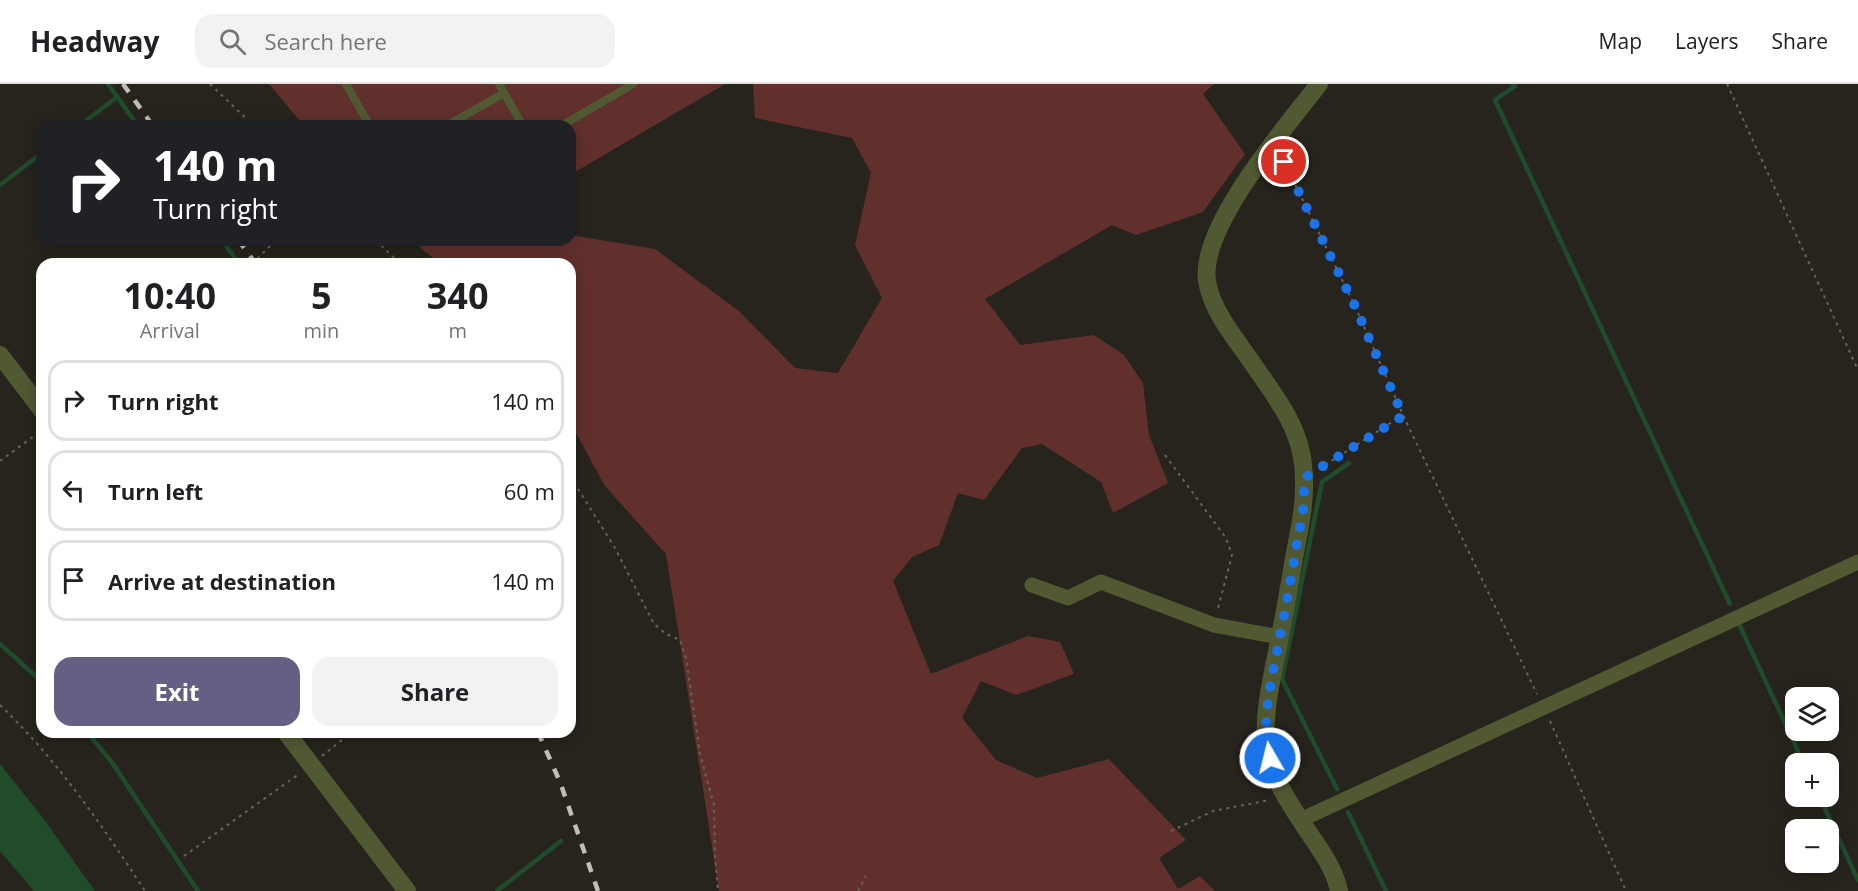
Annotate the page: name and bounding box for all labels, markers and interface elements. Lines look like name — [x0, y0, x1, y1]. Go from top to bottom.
search box — [195, 14, 615, 68]
text: Headway — [30, 22, 159, 60]
icon: search — [216, 25, 249, 58]
text: Search here — [264, 26, 387, 56]
text: Map — [1599, 27, 1642, 55]
text: Layers — [1675, 27, 1739, 55]
text: Share — [1772, 27, 1828, 55]
text: 140 m — [153, 136, 277, 193]
pin — [1258, 136, 1309, 187]
icon: right — [54, 144, 132, 222]
icon: arrive — [1267, 145, 1300, 178]
text: Turn right — [153, 190, 278, 227]
text: 10:40 — [123, 271, 216, 320]
text: 5 — [311, 271, 332, 320]
text: 340 — [427, 271, 489, 320]
text: Arrival — [140, 317, 200, 344]
text: min — [303, 317, 339, 344]
text: m — [448, 317, 467, 344]
icon: right — [57, 384, 90, 417]
text: Turn right — [108, 386, 219, 416]
text: 140 m — [491, 386, 555, 416]
icon: left — [57, 474, 90, 507]
text: Turn left — [108, 476, 203, 506]
text: 60 m — [504, 476, 555, 506]
icon: arrive — [57, 564, 90, 597]
text: Arrive at destination — [108, 566, 336, 596]
text: 140 m — [491, 566, 555, 596]
button: Exit — [54, 657, 300, 726]
button: Share — [312, 657, 558, 726]
map controls — [1785, 687, 1839, 873]
button: layers — [1785, 687, 1839, 741]
position arrow — [1238, 726, 1302, 790]
button: + — [1785, 753, 1839, 807]
button: − — [1785, 819, 1839, 873]

